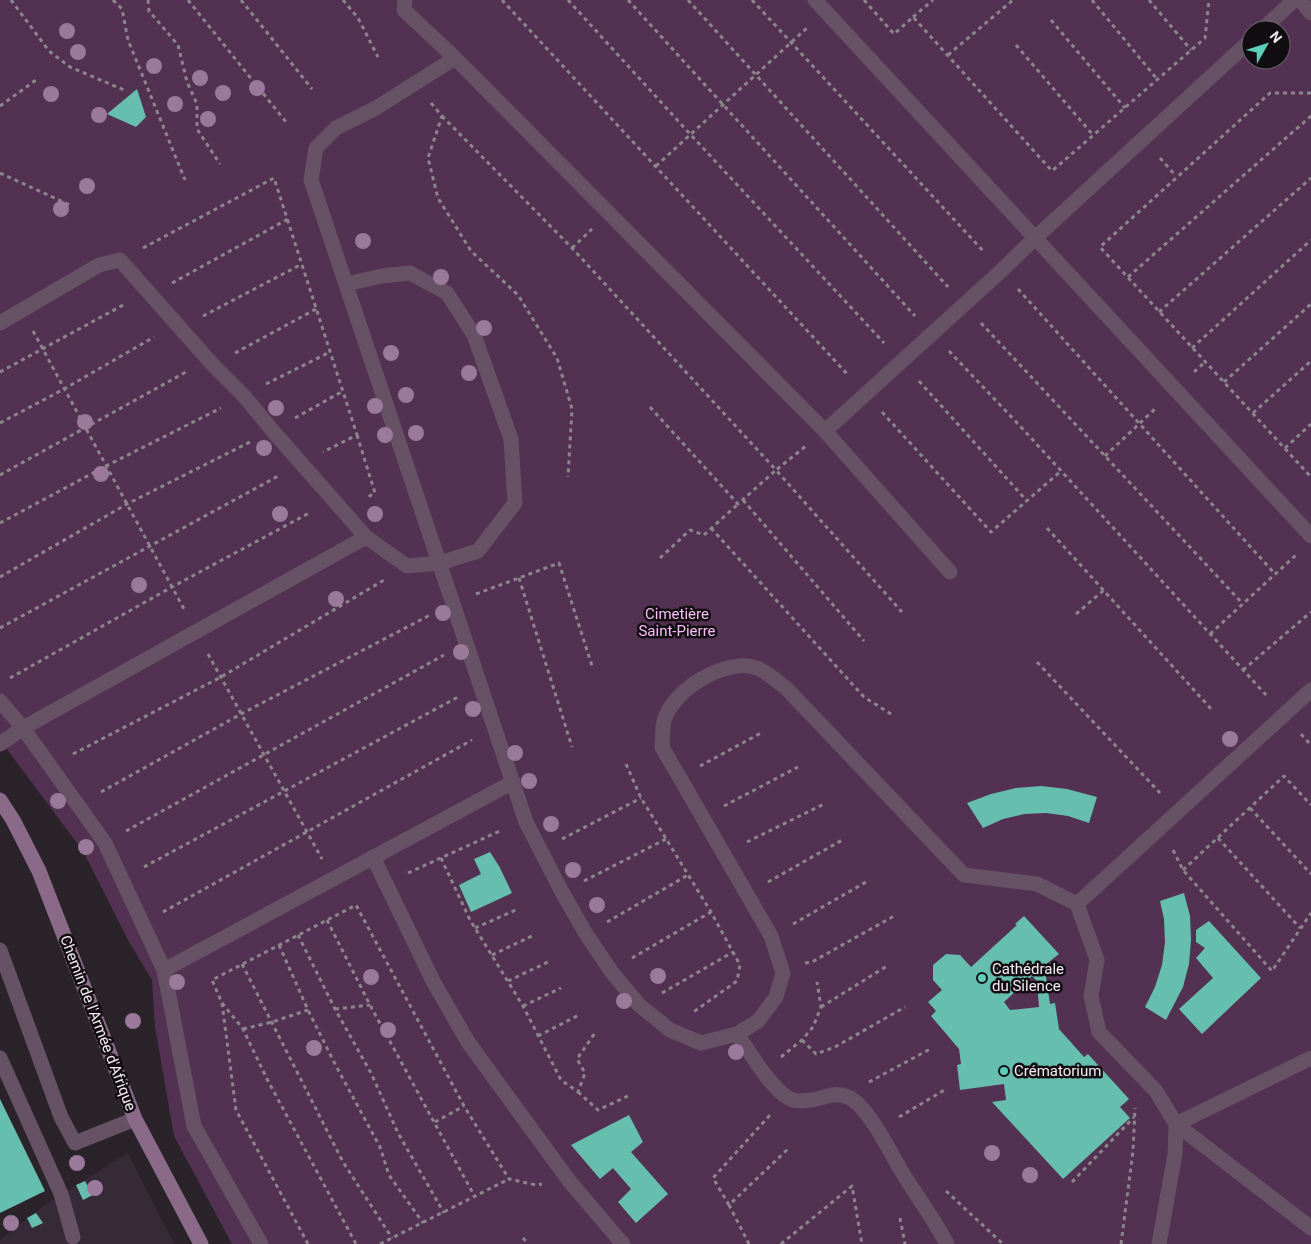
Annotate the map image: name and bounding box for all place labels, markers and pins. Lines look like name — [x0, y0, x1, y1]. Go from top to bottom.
place label: Cathédrale du Silence — [992, 960, 1064, 995]
marker: Cathédrale du Silence — [976, 972, 988, 984]
place label: Crématorium — [1014, 1062, 1101, 1080]
marker: Crématorium — [998, 1065, 1010, 1077]

